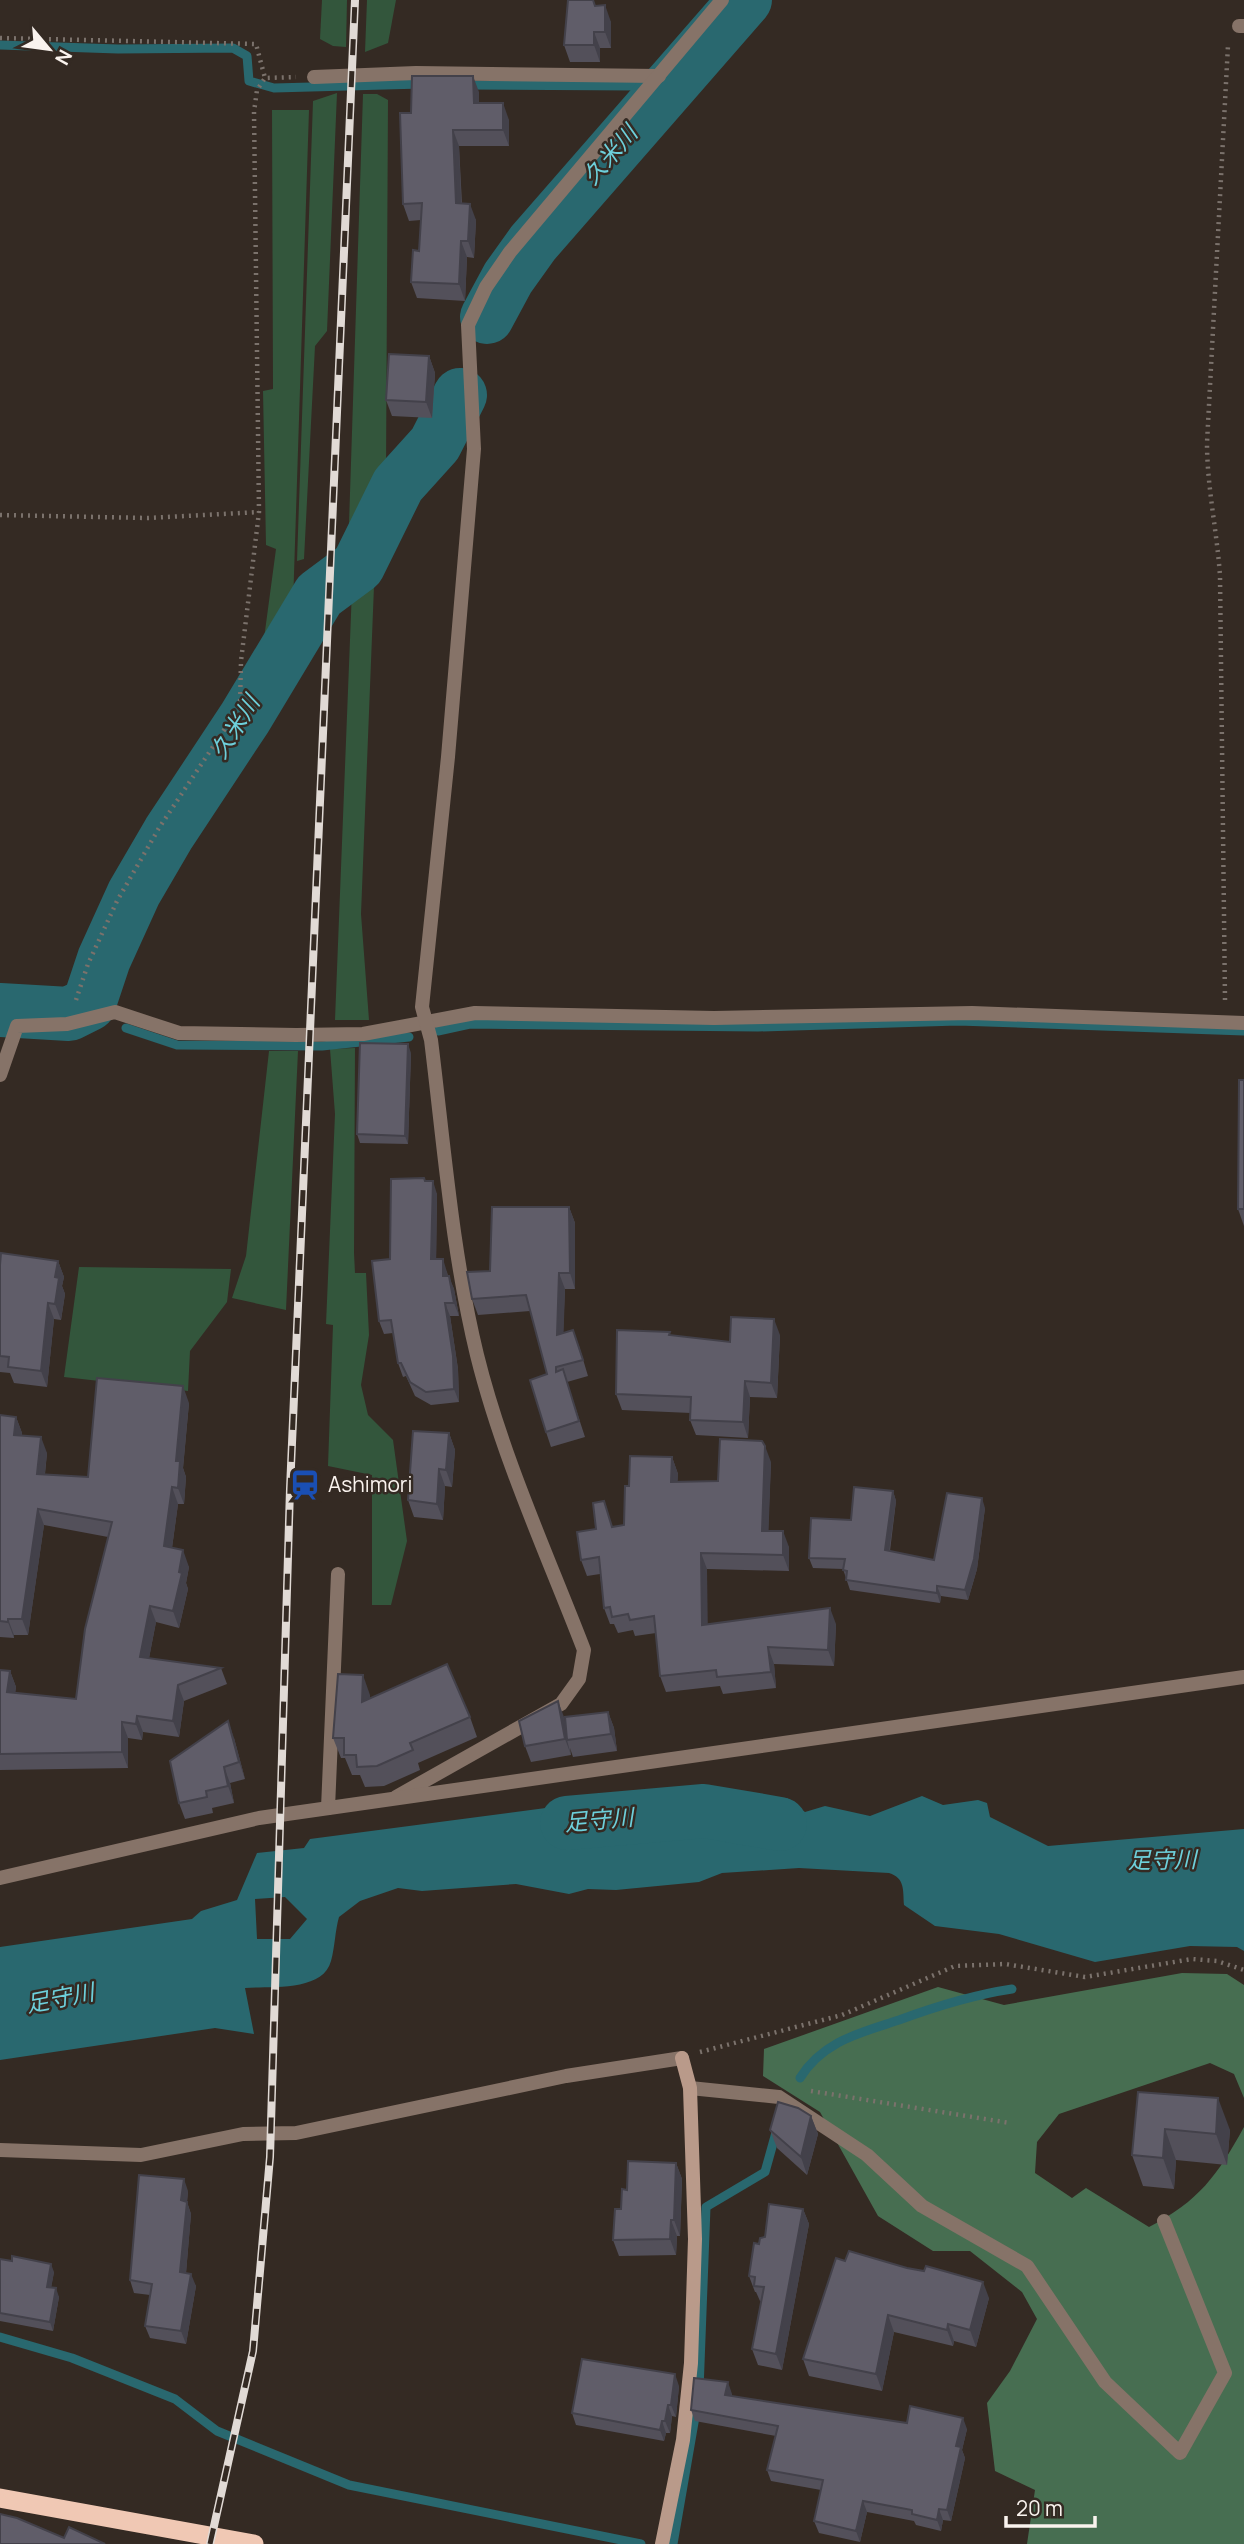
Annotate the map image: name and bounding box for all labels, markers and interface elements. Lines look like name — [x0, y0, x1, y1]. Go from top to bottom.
north arrow — [14, 14, 84, 84]
text: N — [49, 45, 79, 70]
water label: 久米川 — [575, 116, 646, 191]
water label: 久米川 — [202, 686, 268, 764]
station icon: Ashimori — [288, 1468, 322, 1502]
place label: Ashimori — [328, 1470, 412, 1498]
water label: 足守川 — [563, 1800, 638, 1838]
water label: 足守川 — [1127, 1842, 1200, 1876]
water label: 足守川 — [23, 1974, 100, 2019]
scale bar — [1006, 2484, 1095, 2528]
text: 20 m — [1016, 2494, 1063, 2522]

